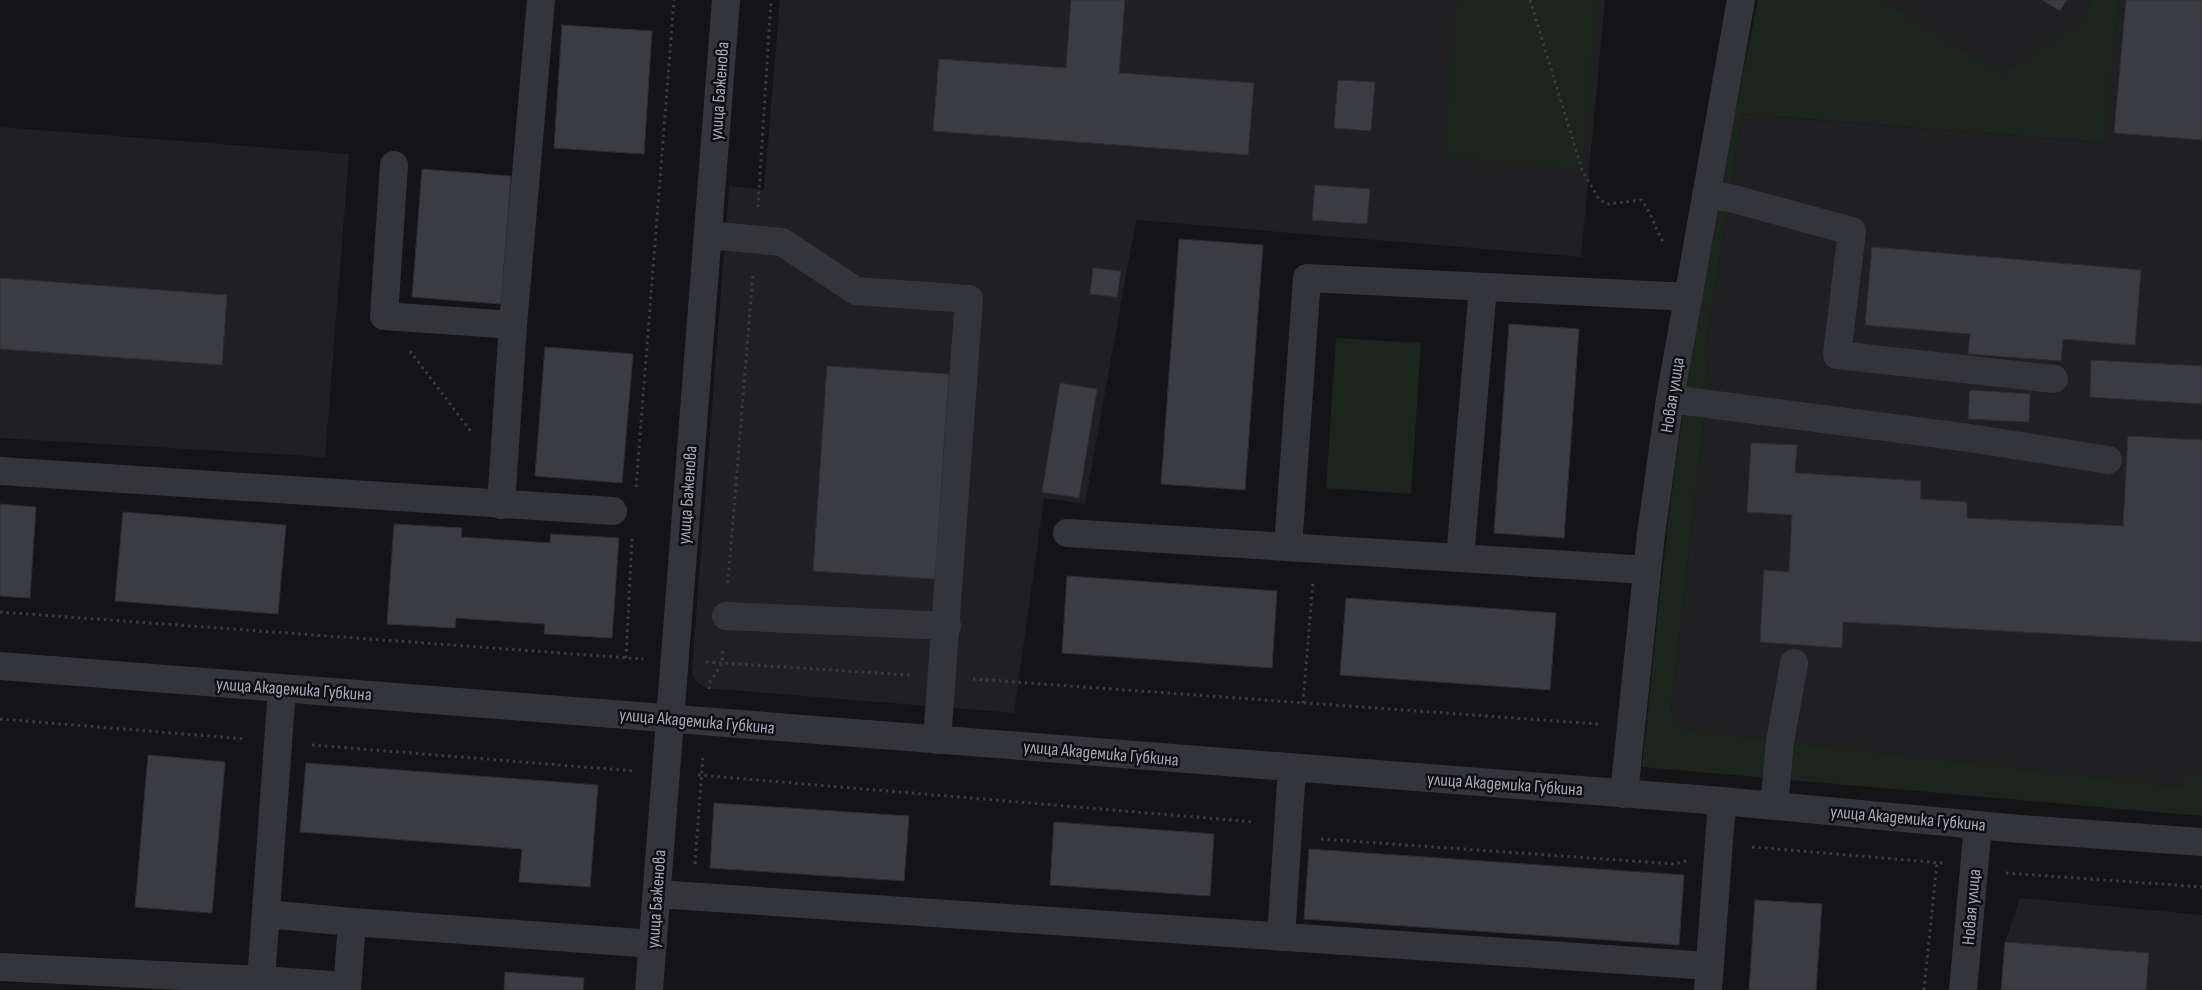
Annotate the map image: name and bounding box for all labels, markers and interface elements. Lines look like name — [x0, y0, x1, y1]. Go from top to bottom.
street label: улица Баженова — [706, 41, 733, 141]
street label: Новая улица — [1656, 356, 1689, 434]
street label: улица Баженова — [674, 445, 701, 545]
street label: улица Академика Губкина — [216, 674, 372, 705]
street label: улица Академика Губкина — [618, 704, 776, 739]
street label: улица Академика Губкина — [1022, 736, 1180, 771]
street label: улица Академика Губкина — [1427, 769, 1583, 800]
street label: улица Академика Губкина — [1829, 801, 1987, 836]
street label: улица Баженова — [643, 849, 670, 949]
street label: Новая улица — [1958, 868, 1985, 946]

